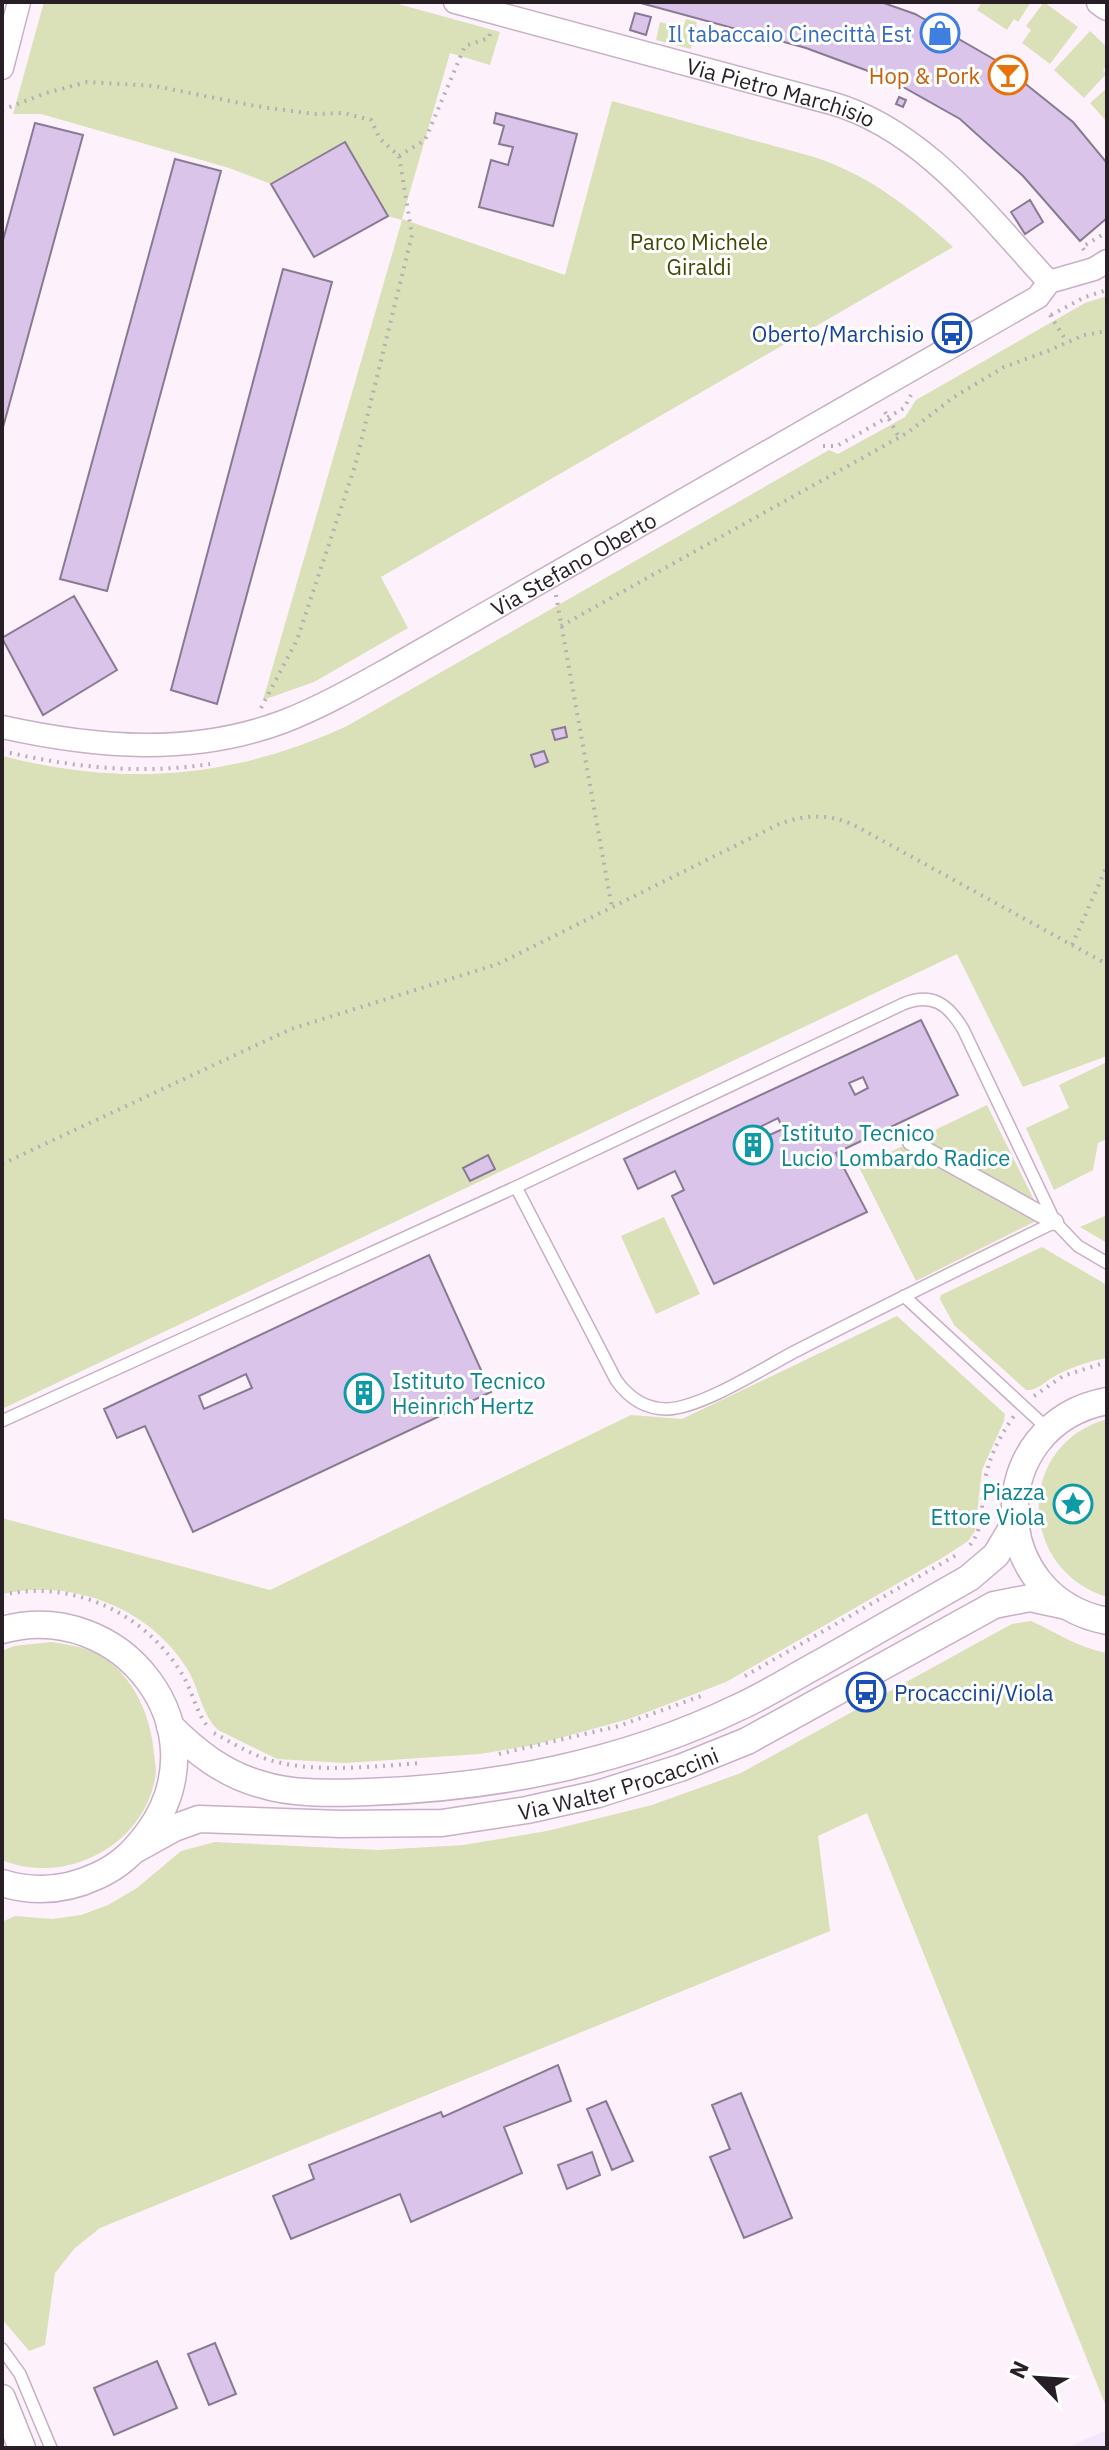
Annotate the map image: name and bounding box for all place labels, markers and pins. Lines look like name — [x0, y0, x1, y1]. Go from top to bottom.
shop icon: Il tabaccaio Cinecittà Est — [919, 12, 961, 54]
place label: Il tabaccaio Cinecittà Est — [668, 19, 912, 48]
bar icon: Hop & Pork — [987, 54, 1029, 96]
place label: Hop & Pork — [869, 61, 980, 90]
bus stop icon: Oberto/Marchisio — [931, 312, 973, 354]
place label: Oberto/Marchisio — [752, 319, 924, 348]
place label: Istituto Tecnico Lucio Lombardo Radice — [781, 1118, 1010, 1172]
building icon: Istituto Tecnico Lucio Lombardo Radice — [732, 1124, 774, 1166]
place label: Istituto Tecnico Heinrich Hertz — [392, 1366, 546, 1420]
building icon: Istituto Tecnico Heinrich Hertz — [343, 1372, 385, 1414]
place label: Piazza Ettore Viola — [931, 1477, 1045, 1531]
place icon: Piazza Ettore Viola — [1052, 1483, 1094, 1525]
bus stop icon: Procaccini/Viola — [845, 1671, 887, 1713]
place label: Procaccini/Viola — [894, 1678, 1054, 1707]

